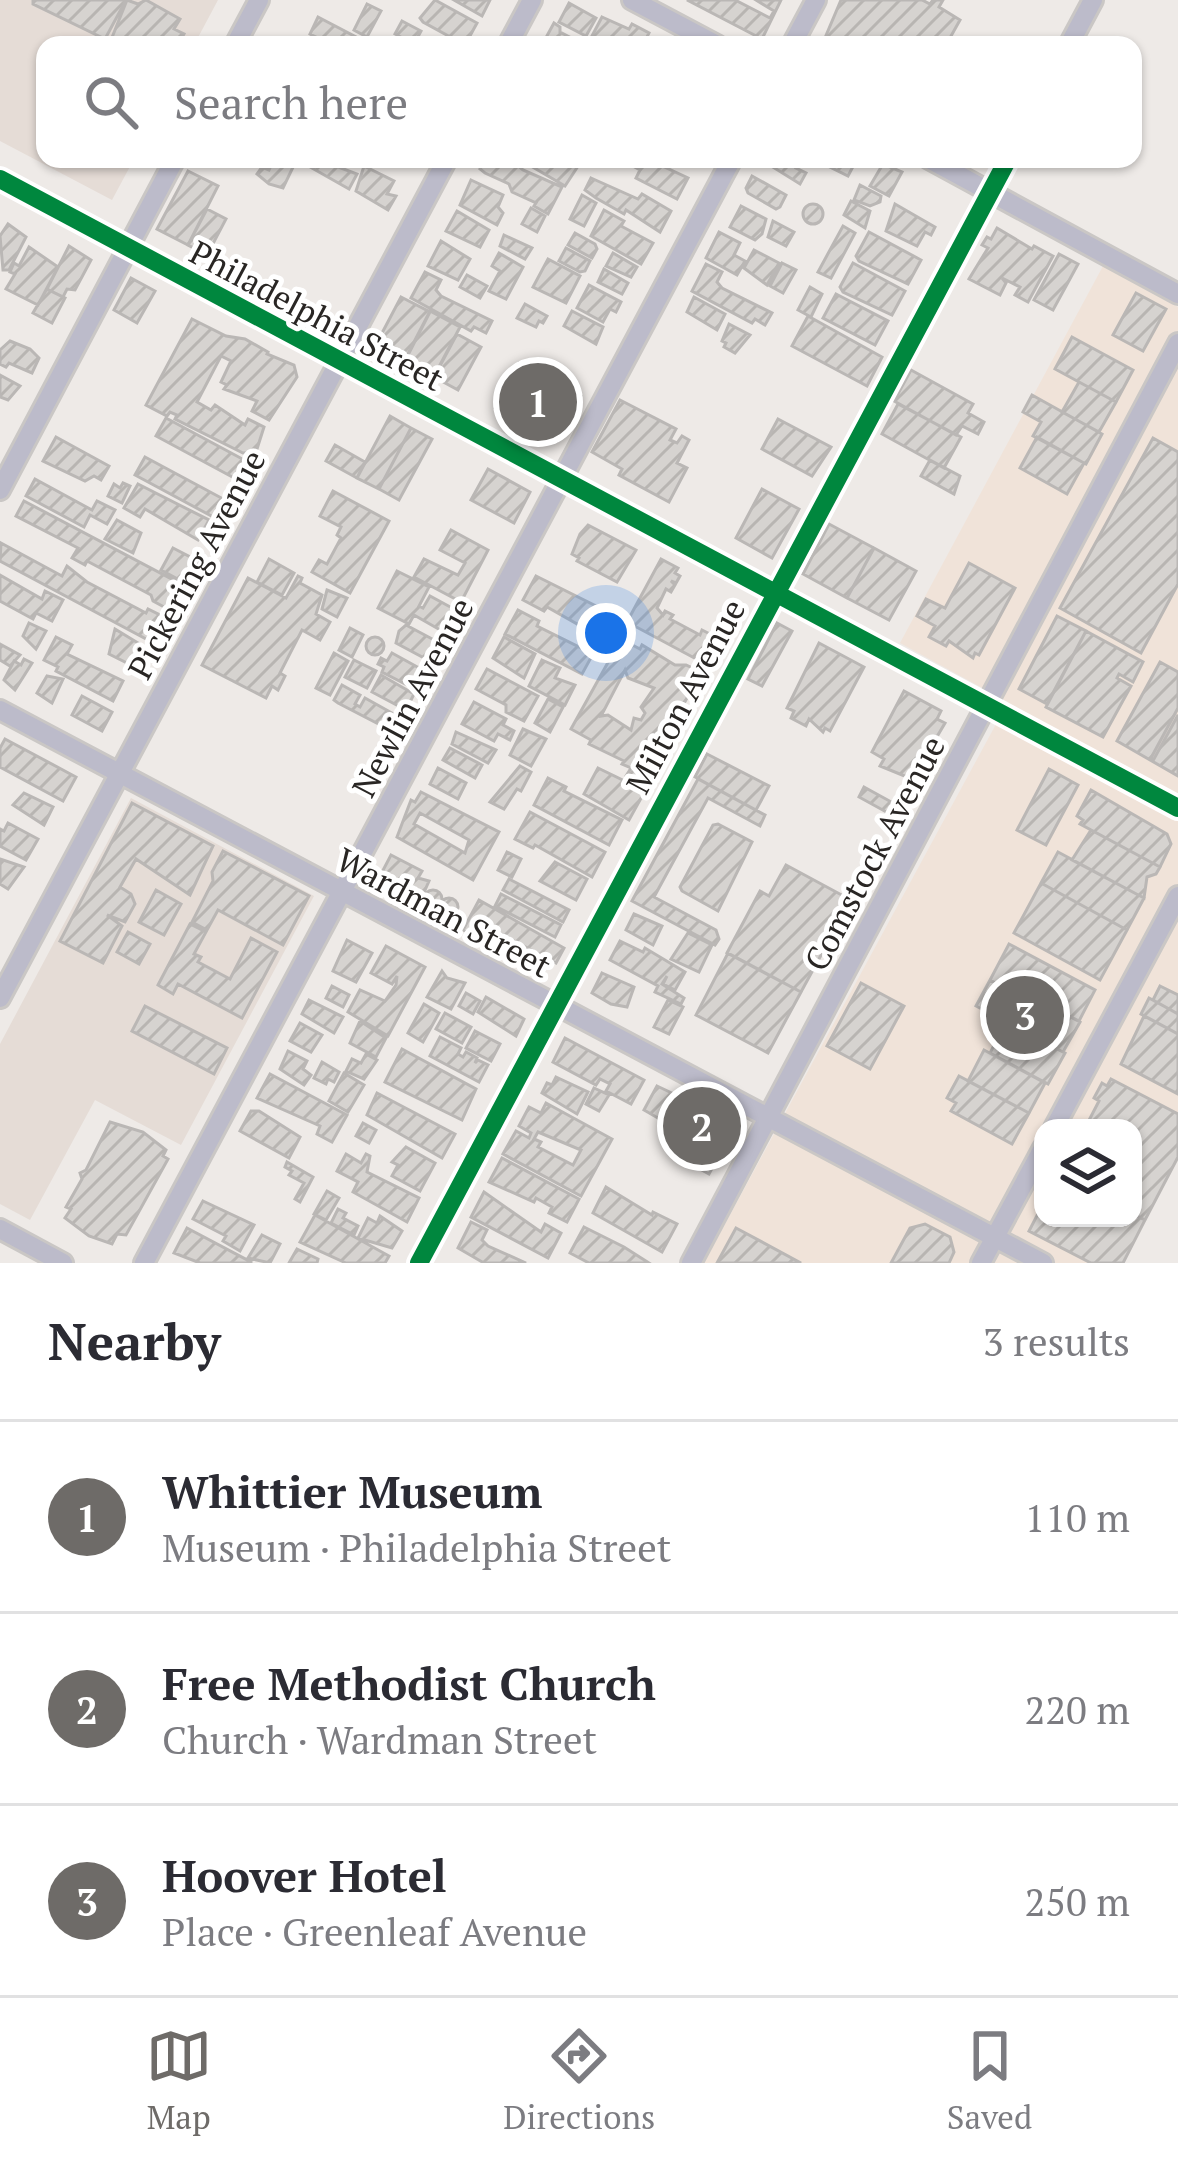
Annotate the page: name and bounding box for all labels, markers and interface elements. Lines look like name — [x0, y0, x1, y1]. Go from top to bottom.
search box — [36, 36, 1142, 168]
icon: search — [78, 69, 144, 135]
text: Search here — [174, 72, 408, 132]
street label: Philadelphia Street — [183, 230, 451, 400]
pin: 1 — [499, 357, 577, 447]
street label: Pickering Avenue — [118, 442, 274, 686]
street label: Newlin Avenue — [341, 590, 483, 804]
street label: Milton Avenue — [616, 591, 754, 801]
your location — [576, 603, 636, 663]
street label: Comstock Avenue — [794, 728, 954, 978]
street label: Wardman Street — [329, 837, 559, 987]
pin: 3 — [986, 970, 1064, 1060]
pin: 2 — [663, 1081, 741, 1171]
map controls — [1034, 1119, 1142, 1227]
button: layers — [1034, 1119, 1142, 1227]
text: Nearby — [48, 1307, 221, 1375]
text: 3 results — [983, 1315, 1130, 1367]
text: Whittier Museum — [162, 1461, 542, 1521]
text: 1 — [76, 1491, 98, 1543]
text: 110 m — [1025, 1491, 1130, 1543]
text: Museum · Philadelphia Street — [162, 1521, 671, 1573]
text: Free Methodist Church — [162, 1653, 656, 1713]
text: 2 — [76, 1683, 98, 1735]
text: 220 m — [1025, 1683, 1130, 1735]
text: Church · Wardman Street — [162, 1713, 597, 1765]
text: Hoover Hotel — [162, 1845, 447, 1905]
text: 3 — [76, 1875, 98, 1927]
text: 250 m — [1025, 1875, 1130, 1927]
text: Place · Greenleaf Avenue — [162, 1905, 587, 1957]
tab: Map — [146, 2023, 212, 2138]
tab: Directions — [503, 2023, 655, 2138]
tab: Saved — [947, 2023, 1032, 2138]

